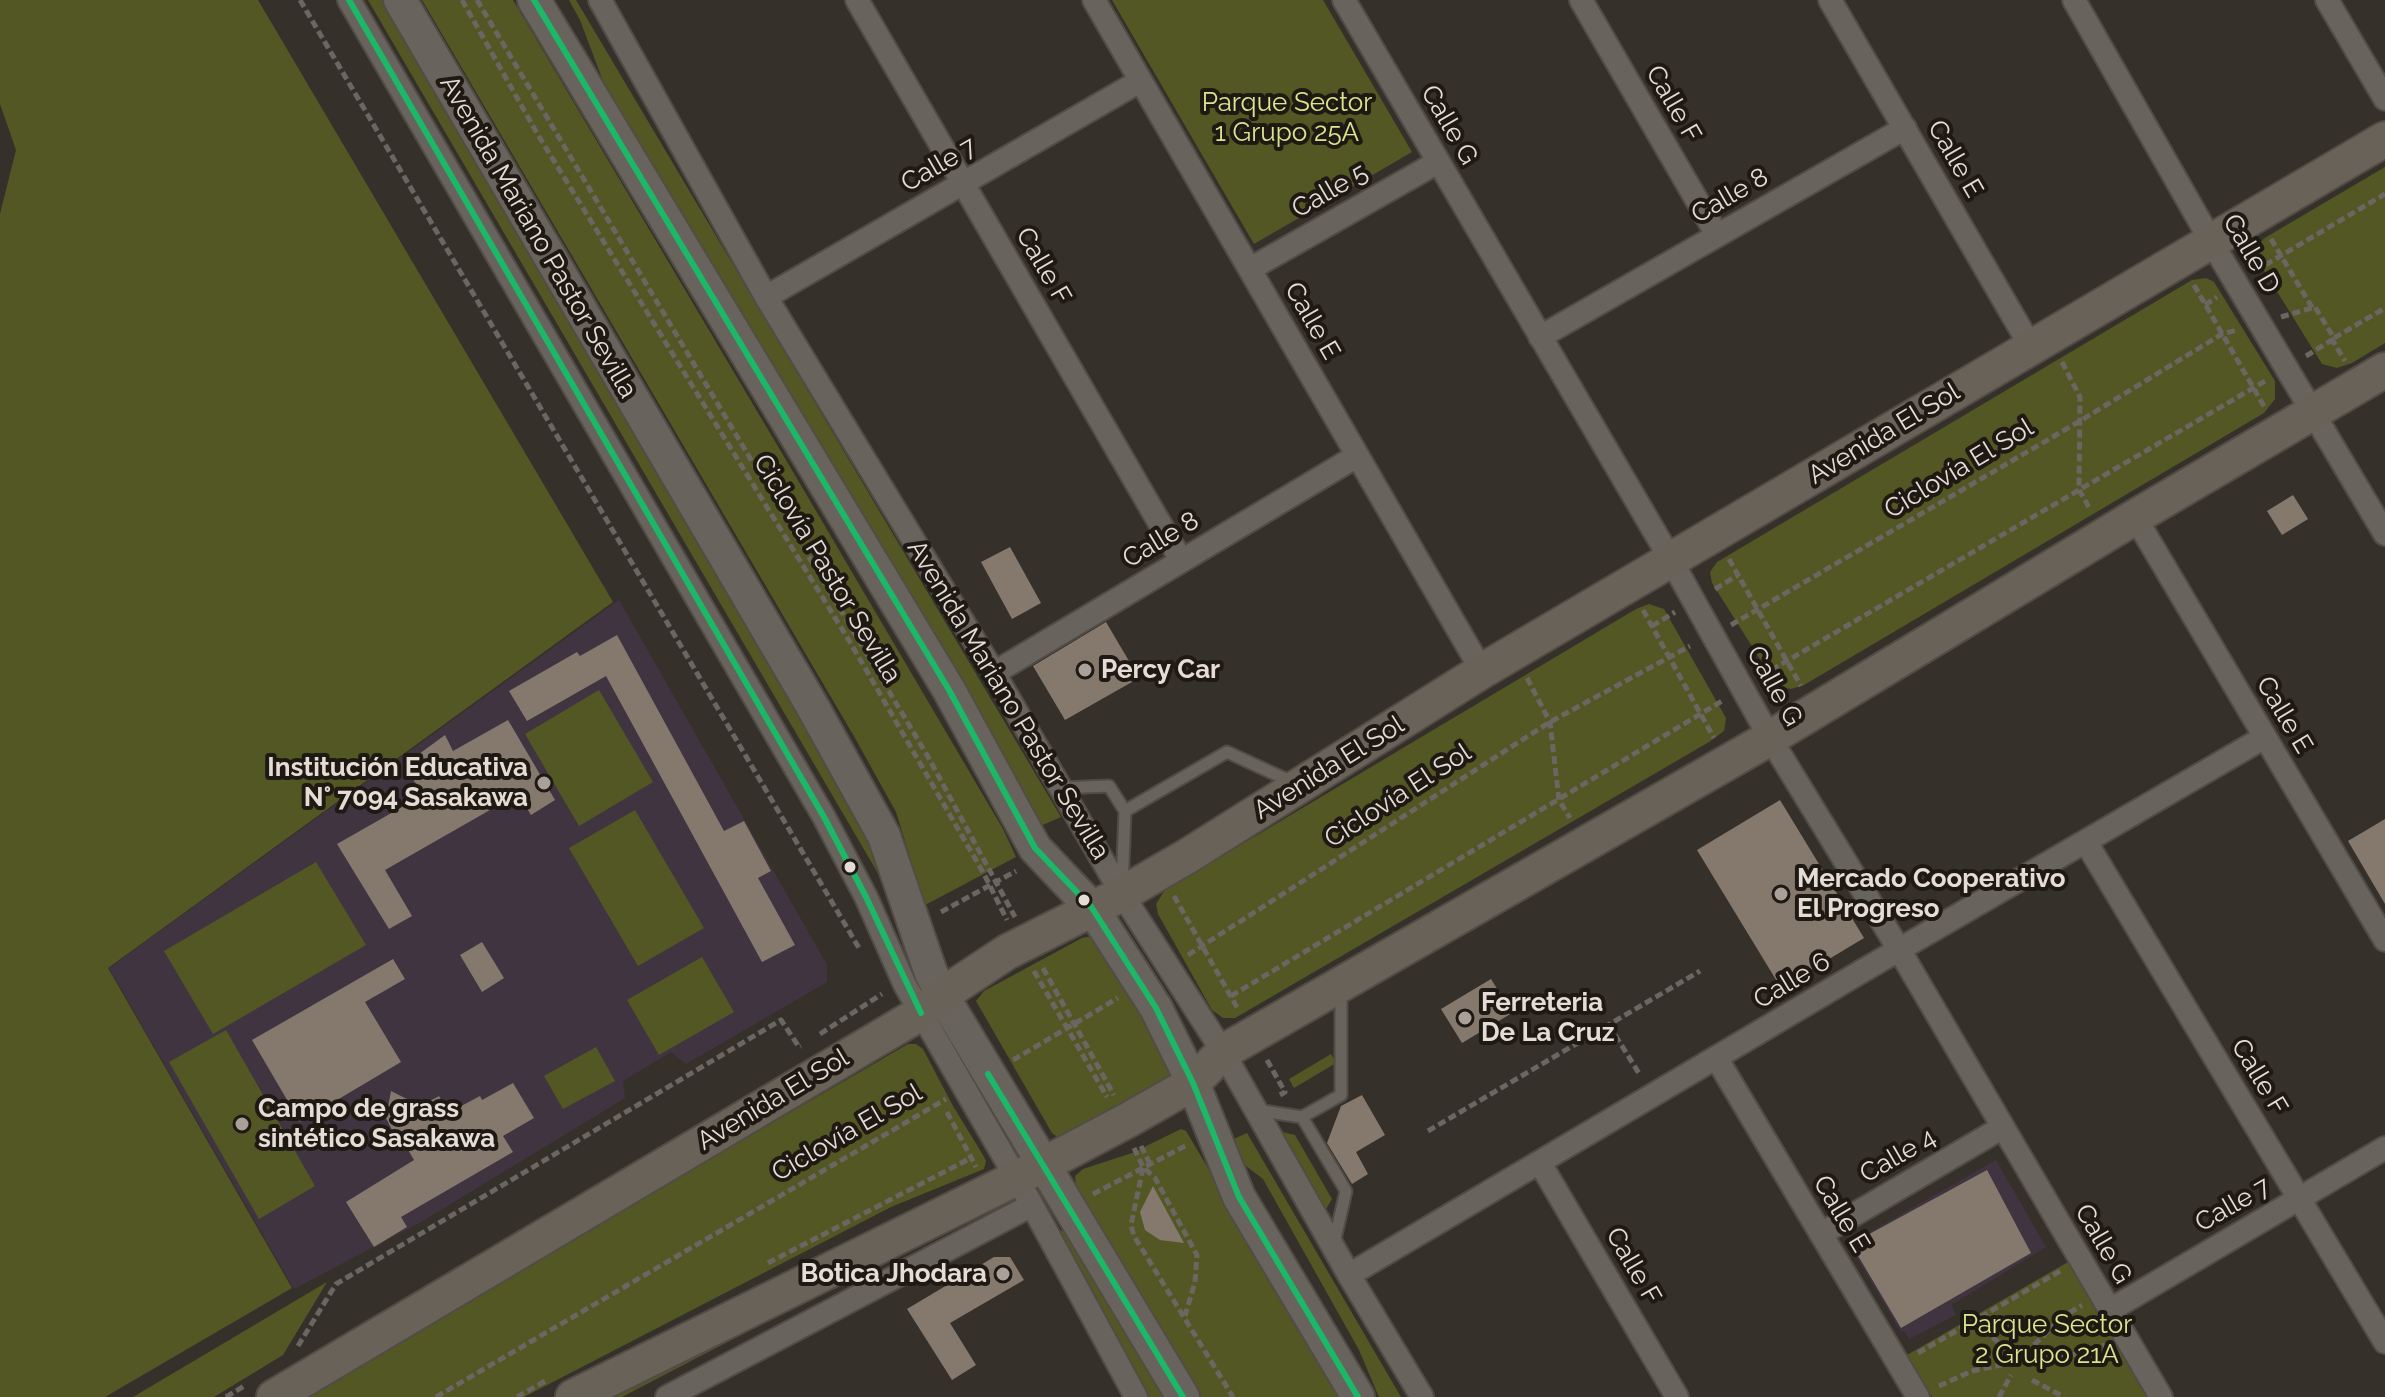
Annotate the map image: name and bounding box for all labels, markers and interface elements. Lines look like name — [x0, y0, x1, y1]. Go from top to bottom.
street label: Calle F — [1639, 60, 1707, 148]
street label: Avenida Mariano Pastor Sevilla — [433, 70, 643, 404]
street label: Calle G — [1414, 80, 1484, 170]
park label: Parque Sector 1 Grupo 25A — [1202, 87, 1372, 148]
street label: Calle E — [1921, 115, 1989, 203]
street label: Calle 7 — [896, 131, 982, 199]
street label: Calle 5 — [1287, 157, 1373, 225]
street label: Calle 8 — [1686, 162, 1774, 230]
street label: Calle D — [2216, 209, 2286, 299]
street label: Calle F — [1009, 222, 1077, 310]
street label: Calle E — [1278, 277, 1346, 365]
street label: Avenida El Sol — [1803, 377, 1965, 491]
street label: Ciclovía El Sol — [1879, 412, 2039, 526]
street label: Ciclovía Pastor Sevilla — [746, 449, 908, 689]
street label: Calle 8 — [1117, 505, 1205, 575]
street label: Avenida Mariano Pastor Sevilla — [900, 535, 1116, 865]
street label: Calle G — [1739, 641, 1809, 731]
place label: Percy Car — [1101, 654, 1220, 686]
marker: Percy Car — [1076, 661, 1094, 679]
street label: Calle E — [2249, 671, 2319, 759]
street label: Avenida El Sol — [1248, 709, 1410, 827]
street label: Ciclovía El Sol — [1319, 737, 1477, 855]
place label: Institución Educativa N° 7094 Sasakawa — [267, 752, 528, 814]
marker: Institución Educativa N° 7094 Sasakawa — [535, 774, 553, 792]
unlabelled marker — [842, 859, 858, 875]
place label: Mercado Cooperativo El Progreso — [1797, 863, 2065, 924]
marker: Mercado Cooperativo El Progreso — [1772, 885, 1790, 903]
unlabelled marker — [1076, 892, 1092, 908]
street label: Calle 6 — [1748, 946, 1836, 1016]
place label: Ferreteria De La Cruz — [1481, 987, 1615, 1048]
marker: Ferreteria De La Cruz — [1456, 1009, 1474, 1027]
street label: Calle F — [2224, 1033, 2294, 1121]
street label: Avenida El Sol — [692, 1043, 854, 1157]
street label: Ciclovía El Sol — [766, 1077, 928, 1189]
place label: Campo de grass sintético Sasakawa — [258, 1093, 495, 1154]
marker: Campo de grass sintético Sasakawa — [233, 1115, 251, 1133]
street label: Calle 4 — [1855, 1122, 1941, 1190]
street label: Calle E — [1806, 1170, 1876, 1258]
street label: Calle 7 — [2190, 1171, 2276, 1239]
street label: Calle G — [2068, 1199, 2138, 1289]
street label: Calle F — [1599, 1222, 1667, 1310]
place label: Botica Jhodara — [800, 1258, 987, 1290]
marker: Botica Jhodara — [994, 1265, 1012, 1283]
park label: Parque Sector 2 Grupo 21A — [1962, 1309, 2132, 1370]

